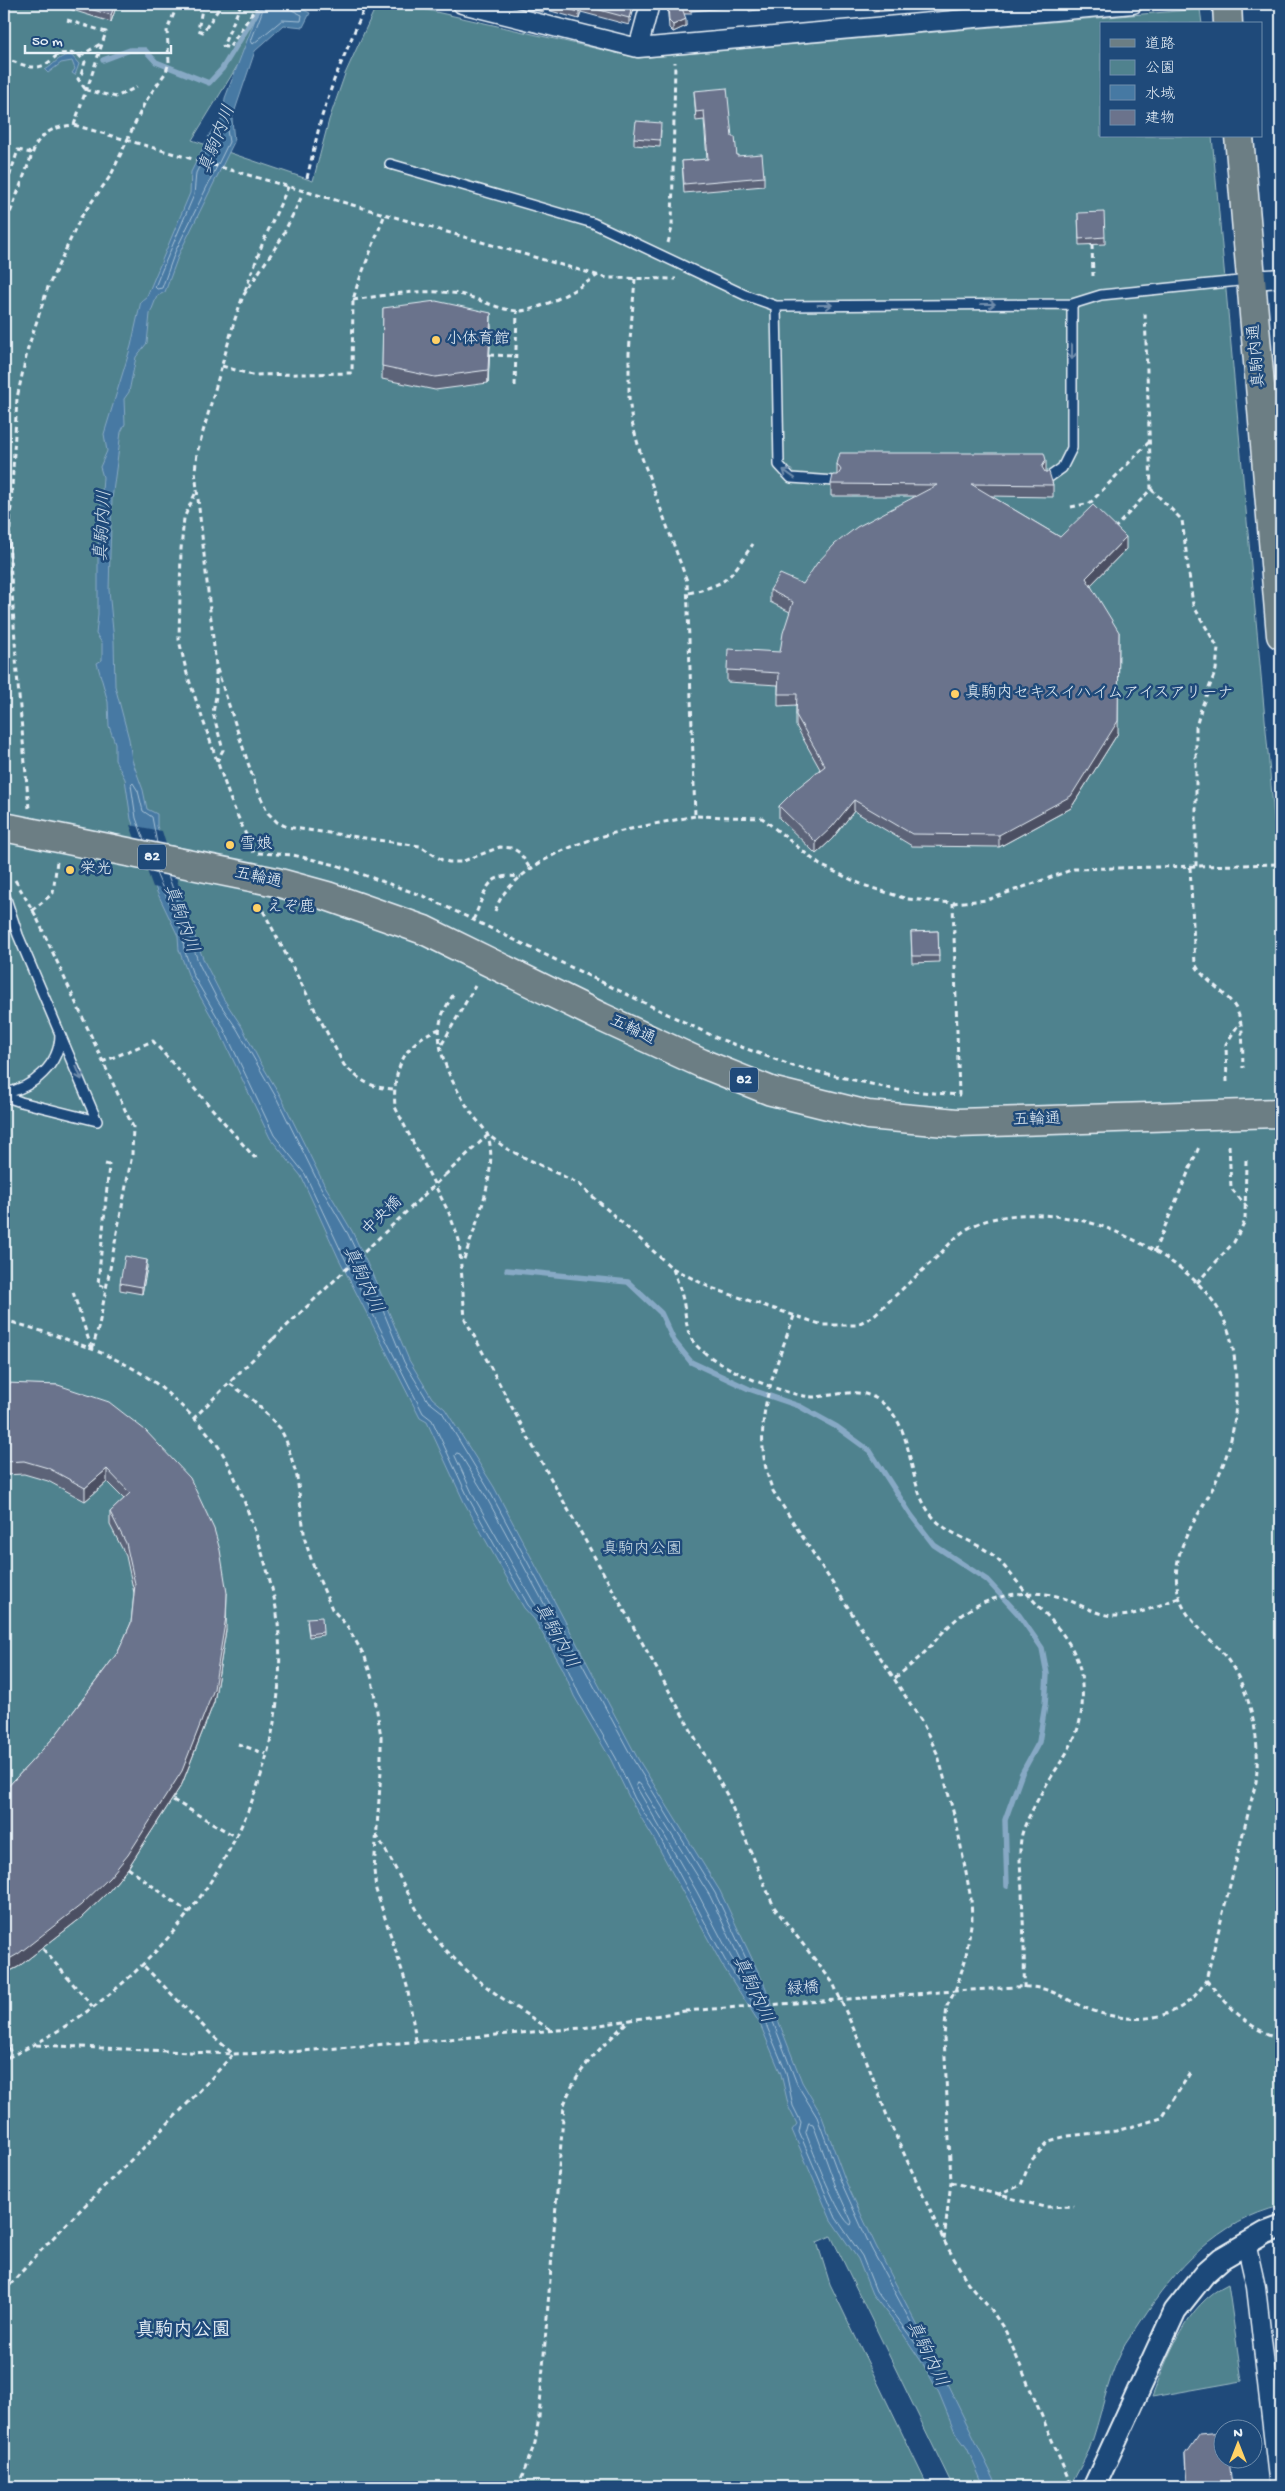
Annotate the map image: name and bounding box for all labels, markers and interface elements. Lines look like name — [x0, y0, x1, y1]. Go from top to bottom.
scale bar — [25, 22, 171, 54]
legend — [1100, 22, 1262, 138]
text: 50 m — [32, 33, 63, 51]
text: 道路 — [1145, 36, 1175, 54]
text: 公園 — [1145, 60, 1175, 78]
text: 水域 — [1145, 85, 1175, 104]
water label: 真駒内川 — [194, 102, 241, 177]
text: 建物 — [1145, 110, 1175, 128]
one-way arrow — [979, 299, 995, 309]
one-way arrow — [816, 300, 833, 310]
street label: 真駒内通 — [1244, 323, 1270, 389]
place label: 小体育館 — [446, 330, 510, 350]
marker: 小体育館 — [430, 334, 442, 346]
one-way arrow — [1067, 344, 1077, 360]
one-way arrow — [782, 469, 796, 479]
water label: 真駒内川 — [91, 489, 116, 563]
place label: 真駒内セキスイハイムアイスアリーナ — [965, 683, 1233, 704]
marker: 真駒内セキスイハイムアイスアリーナ — [949, 688, 961, 700]
place label: 雪娘 — [240, 835, 273, 855]
marker: 雪娘 — [224, 839, 236, 851]
road number: 82 — [138, 844, 166, 870]
place label: 栄光 — [80, 860, 112, 880]
marker: 栄光 — [64, 864, 76, 876]
street label: 五輪通 — [233, 864, 284, 893]
water label: 真駒内川 — [158, 881, 203, 956]
place label: えぞ鹿 — [267, 898, 315, 918]
marker: えぞ鹿 — [251, 902, 263, 914]
street label: 五輪通 — [606, 1011, 658, 1050]
one-way arrow — [75, 1066, 84, 1081]
road number: 82 — [730, 1068, 758, 1092]
street label: 五輪通 — [1013, 1110, 1061, 1131]
street label: 中央橋 — [358, 1193, 407, 1241]
water label: 真駒内川 — [337, 1243, 388, 1317]
park label: 真駒内公園 — [602, 1539, 682, 1560]
water label: 真駒内川 — [528, 1599, 583, 1673]
water label: 真駒内川 — [727, 1953, 778, 2027]
street label: 緑橋 — [786, 1978, 820, 2001]
water label: 真駒内川 — [901, 2317, 952, 2391]
district label: 真駒内公園 — [135, 2319, 231, 2343]
north arrow — [1212, 2418, 1262, 2468]
text: N — [1233, 2425, 1243, 2442]

